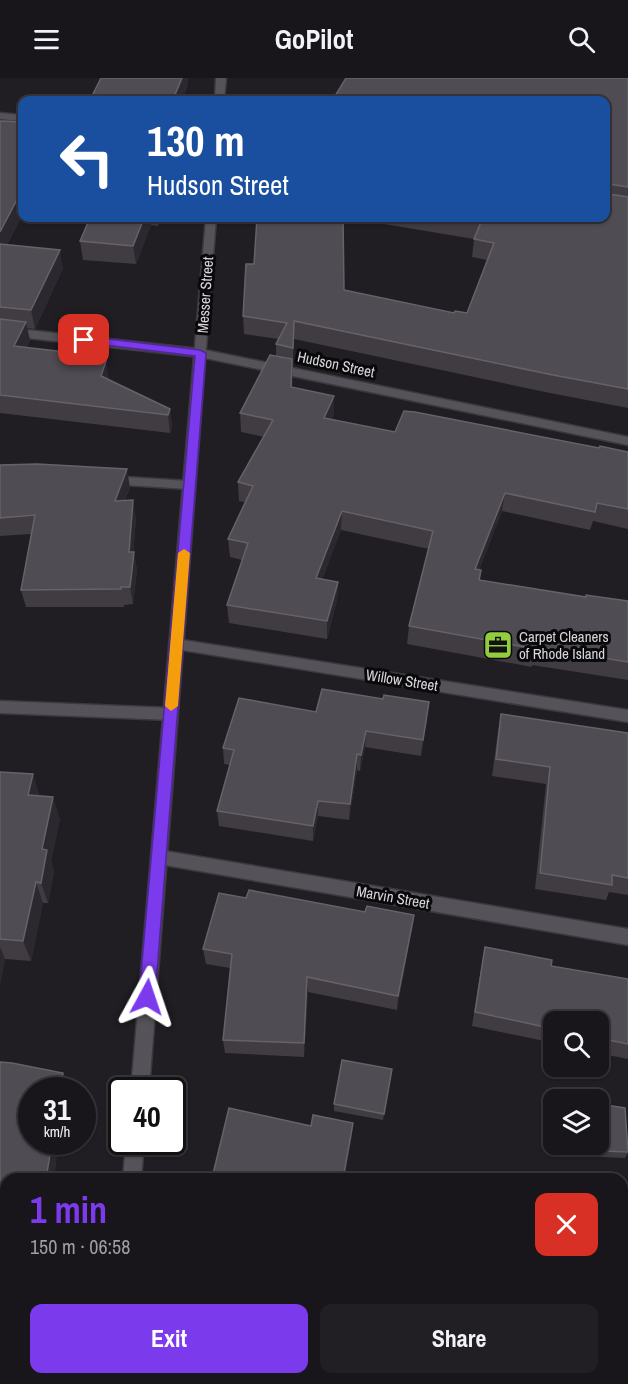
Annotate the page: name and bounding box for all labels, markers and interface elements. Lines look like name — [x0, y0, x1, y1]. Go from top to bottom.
text: GoPilot — [275, 21, 353, 57]
icon: menu — [30, 23, 63, 56]
icon: search — [565, 23, 598, 56]
text: 130 m — [147, 113, 245, 169]
icon: left — [48, 120, 126, 198]
text: Hudson Street — [147, 167, 289, 203]
street label: Messer Street — [192, 256, 218, 334]
pin — [58, 314, 109, 365]
icon: arrive — [67, 323, 100, 356]
street label: Hudson Street — [295, 346, 377, 383]
place label: Carpet Cleaners of Rhode Island — [519, 626, 609, 664]
office icon: Carpet Cleaners of Rhode Island — [482, 629, 514, 661]
street label: Willow Street — [365, 664, 440, 696]
street label: Marvin Street — [355, 880, 432, 914]
position arrow — [115, 965, 179, 1029]
map controls — [543, 1011, 609, 1155]
button: search — [543, 1011, 609, 1077]
speed limit sign: 40 — [108, 1077, 186, 1155]
text: 31 — [43, 1089, 71, 1129]
button: layers — [543, 1089, 609, 1155]
text: km/h — [44, 1121, 70, 1142]
text: 1 min — [30, 1186, 107, 1234]
button: close — [535, 1193, 598, 1256]
text: 150 m · 06:58 — [30, 1233, 130, 1260]
button: Exit — [30, 1304, 308, 1373]
button: Share — [320, 1304, 598, 1373]

